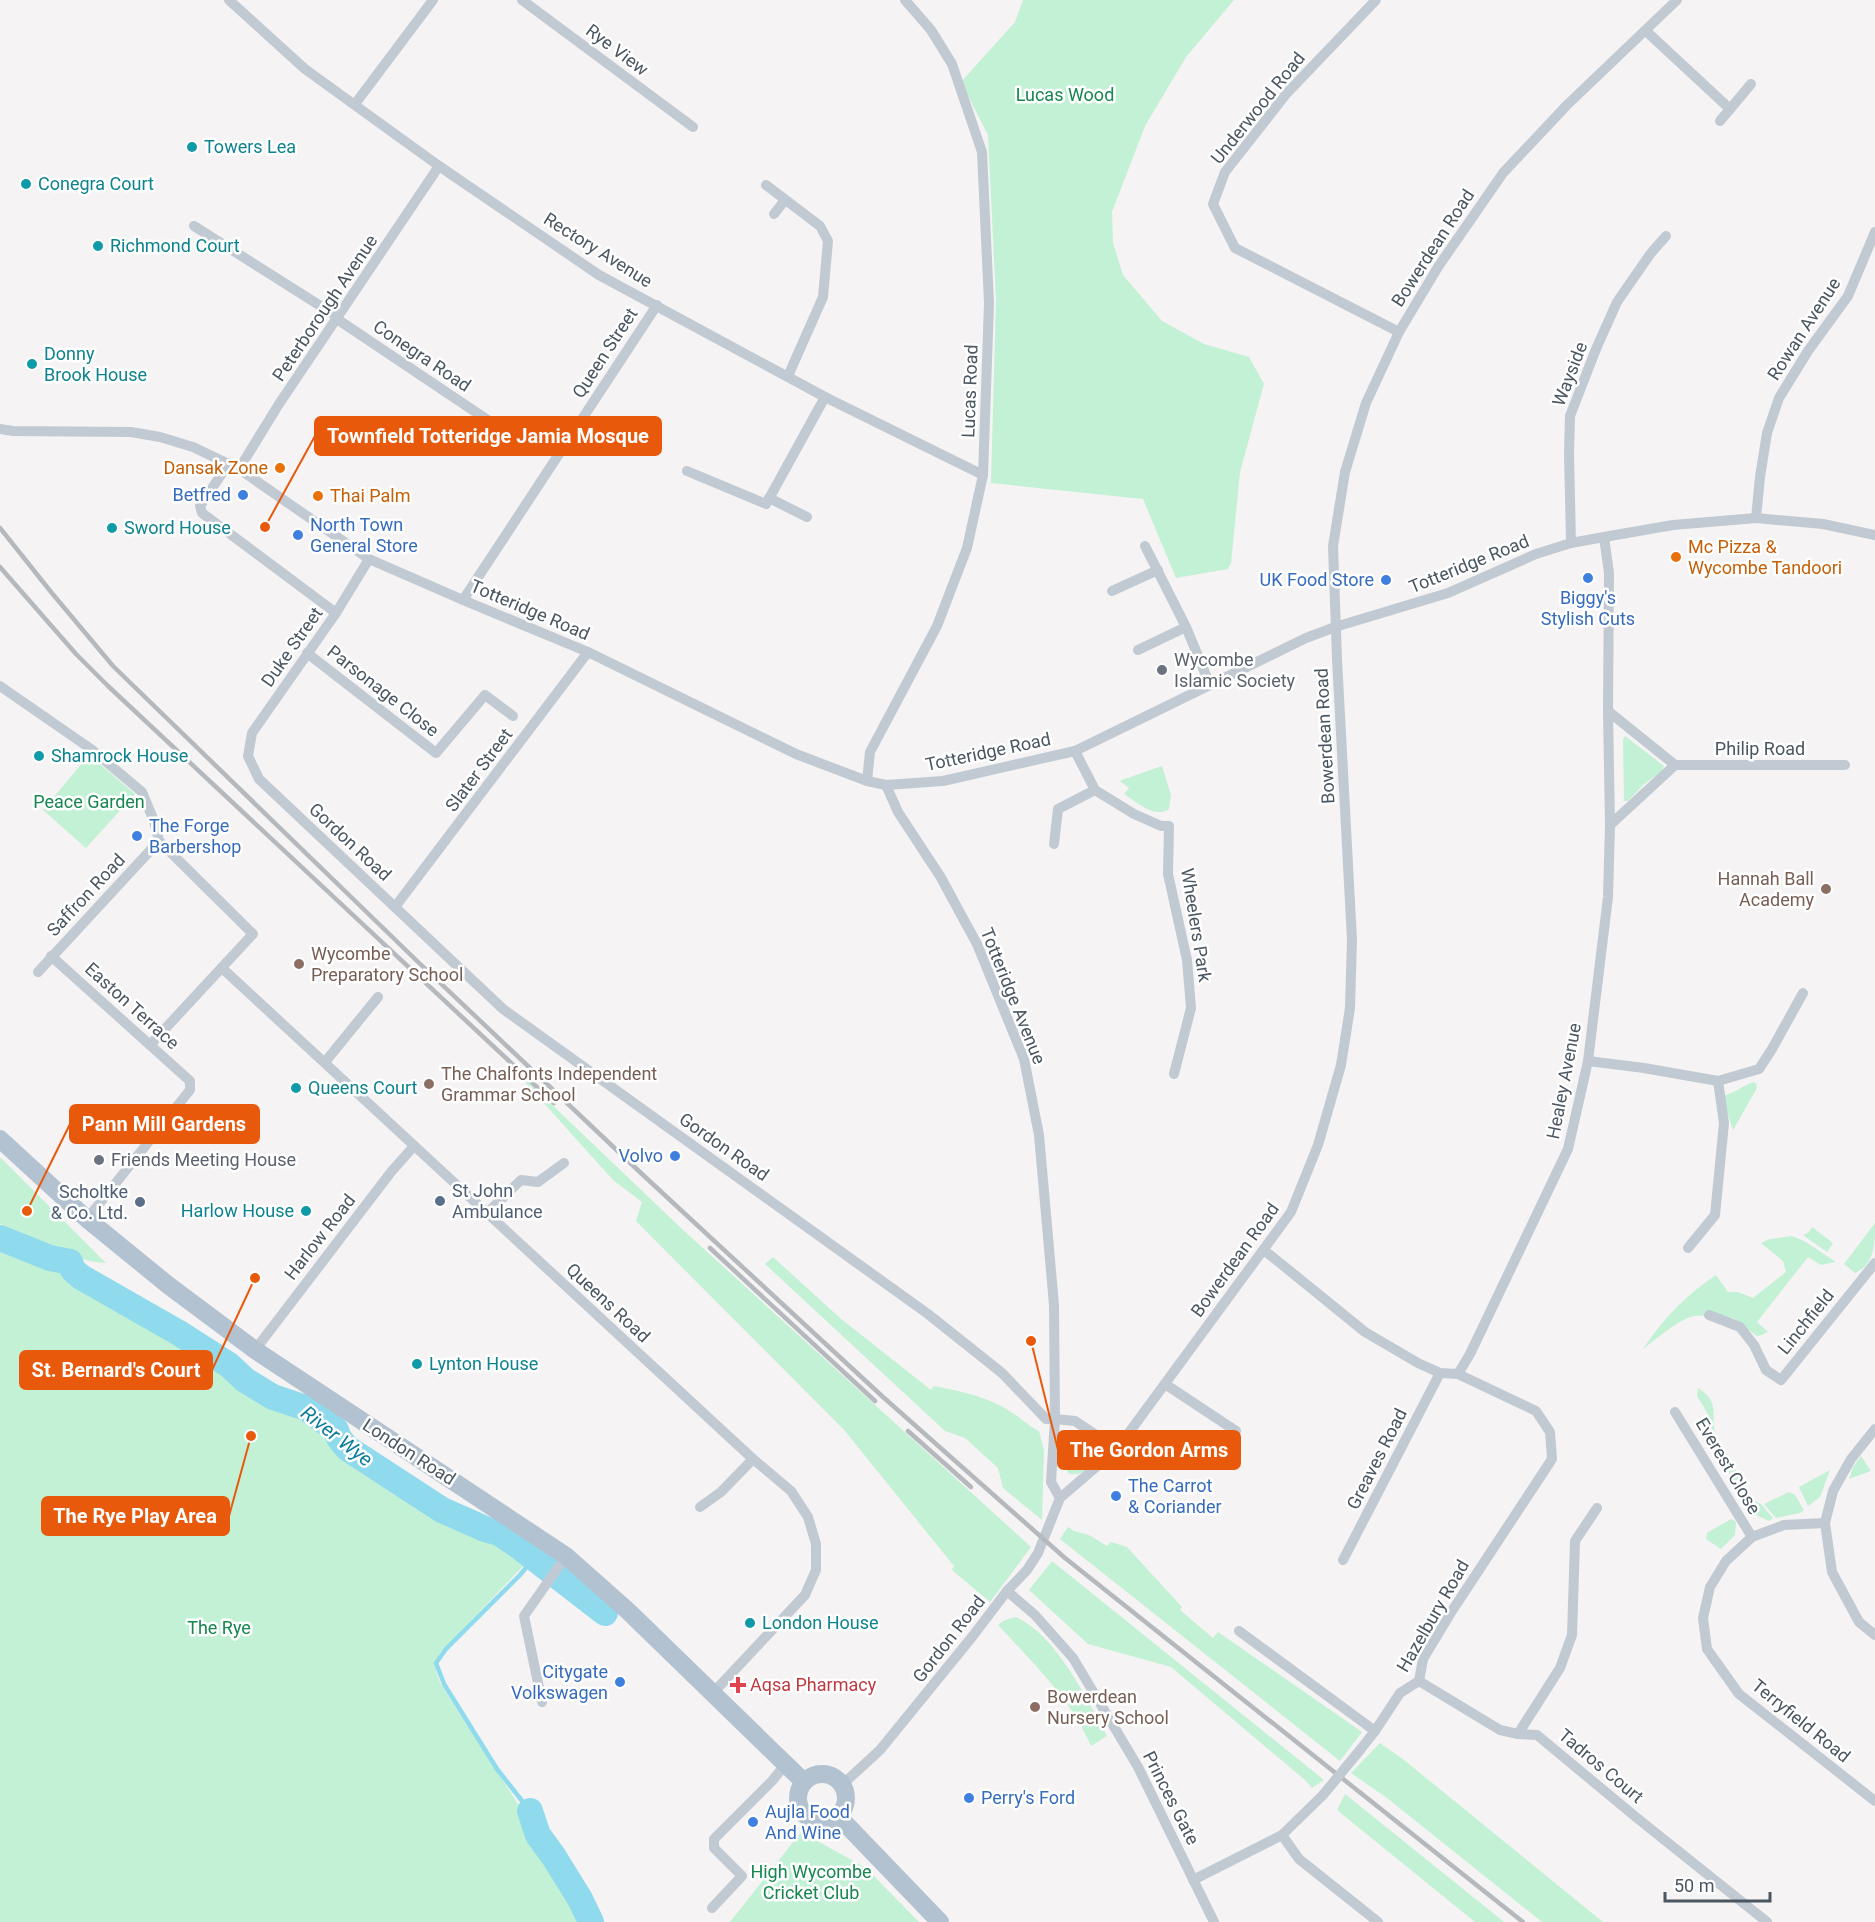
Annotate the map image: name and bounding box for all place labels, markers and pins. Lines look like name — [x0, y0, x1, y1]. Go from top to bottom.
place label: Towers Lea — [204, 136, 296, 157]
marker: Towers Lea — [185, 140, 199, 154]
place label: Conegra Court — [38, 173, 154, 194]
marker: Conegra Court — [19, 177, 33, 191]
place label: Richmond Court — [110, 235, 240, 256]
marker: Richmond Court — [91, 239, 105, 253]
place label: Donny Brook House — [44, 343, 147, 385]
marker: Donny Brook House — [25, 357, 39, 371]
callout: Townfield Totteridge Jamia Mosque — [315, 417, 661, 455]
place label: Dansak Zone — [163, 457, 268, 478]
marker: Dansak Zone — [273, 461, 287, 475]
place label: Betfred — [172, 484, 231, 505]
place label: Thai Palm — [330, 485, 411, 506]
marker: Betfred — [236, 488, 250, 502]
marker: Thai Palm — [311, 489, 325, 503]
place label: North Town General Store — [310, 514, 418, 556]
place label: Sword House — [124, 517, 231, 538]
marker: Sword House — [105, 521, 119, 535]
marker: North Town General Store — [291, 528, 305, 542]
place label: Mc Pizza & Wycombe Tandoori — [1688, 536, 1842, 578]
marker: Mc Pizza & Wycombe Tandoori — [1669, 550, 1683, 564]
place label: UK Food Store — [1260, 569, 1374, 590]
marker: Biggy's Stylish Cuts — [1581, 571, 1595, 585]
marker: UK Food Store — [1379, 573, 1393, 587]
place label: Biggy's Stylish Cuts — [1541, 587, 1635, 629]
place label: Wycombe Islamic Society — [1174, 649, 1296, 691]
marker: Wycombe Islamic Society — [1155, 663, 1169, 677]
place label: Shamrock House — [51, 745, 188, 766]
marker: Shamrock House — [32, 749, 46, 763]
place label: The Forge Barbershop — [149, 815, 241, 857]
marker: The Forge Barbershop — [130, 829, 144, 843]
place label: Hannah Ball Academy — [1718, 868, 1814, 910]
marker: Hannah Ball Academy — [1819, 882, 1833, 896]
place label: Wycombe Preparatory School — [311, 943, 463, 985]
marker: Wycombe Preparatory School — [292, 957, 306, 971]
place label: The Chalfonts Independent Grammar School — [441, 1063, 657, 1105]
place label: Queens Court — [308, 1077, 418, 1098]
marker: The Chalfonts Independent Grammar School — [422, 1077, 436, 1091]
marker: Queens Court — [289, 1081, 303, 1095]
callout: Pann Mill Gardens — [70, 1105, 259, 1143]
place label: Volvo — [618, 1145, 663, 1166]
place label: Friends Meeting House — [111, 1149, 296, 1170]
marker: Volvo — [668, 1149, 682, 1163]
marker: Friends Meeting House — [92, 1153, 106, 1167]
place label: St John Ambulance — [452, 1180, 543, 1222]
place label: Scholtke & Co. Ltd. — [51, 1181, 128, 1223]
marker: St John Ambulance — [433, 1194, 447, 1208]
marker: Scholtke & Co. Ltd. — [133, 1195, 147, 1209]
place label: Harlow House — [181, 1200, 294, 1221]
marker: Harlow House — [299, 1204, 313, 1218]
callout: St. Bernard's Court — [20, 1351, 212, 1389]
place label: Lynton House — [429, 1353, 538, 1374]
marker: Lynton House — [410, 1357, 424, 1371]
callout: The Gordon Arms — [1058, 1431, 1240, 1469]
place label: The Carrot & Coriander — [1128, 1475, 1222, 1517]
marker: The Carrot & Coriander — [1109, 1489, 1123, 1503]
callout: The Rye Play Area — [42, 1497, 229, 1535]
place label: London House — [762, 1612, 879, 1633]
marker: London House — [743, 1616, 757, 1630]
place label: Citygate Volkswagen — [511, 1661, 608, 1703]
place label: Aqsa Pharmacy — [750, 1674, 877, 1695]
marker: Citygate Volkswagen — [613, 1675, 627, 1689]
marker: Aqsa Pharmacy — [731, 1678, 745, 1692]
place label: Bowerdean Nursery School — [1047, 1686, 1169, 1728]
marker: Bowerdean Nursery School — [1028, 1700, 1042, 1714]
place label: Perry's Ford — [981, 1787, 1075, 1808]
marker: Perry's Ford — [962, 1791, 976, 1805]
place label: Aujla Food And Wine — [765, 1801, 850, 1843]
marker: Aujla Food And Wine — [746, 1815, 760, 1829]

